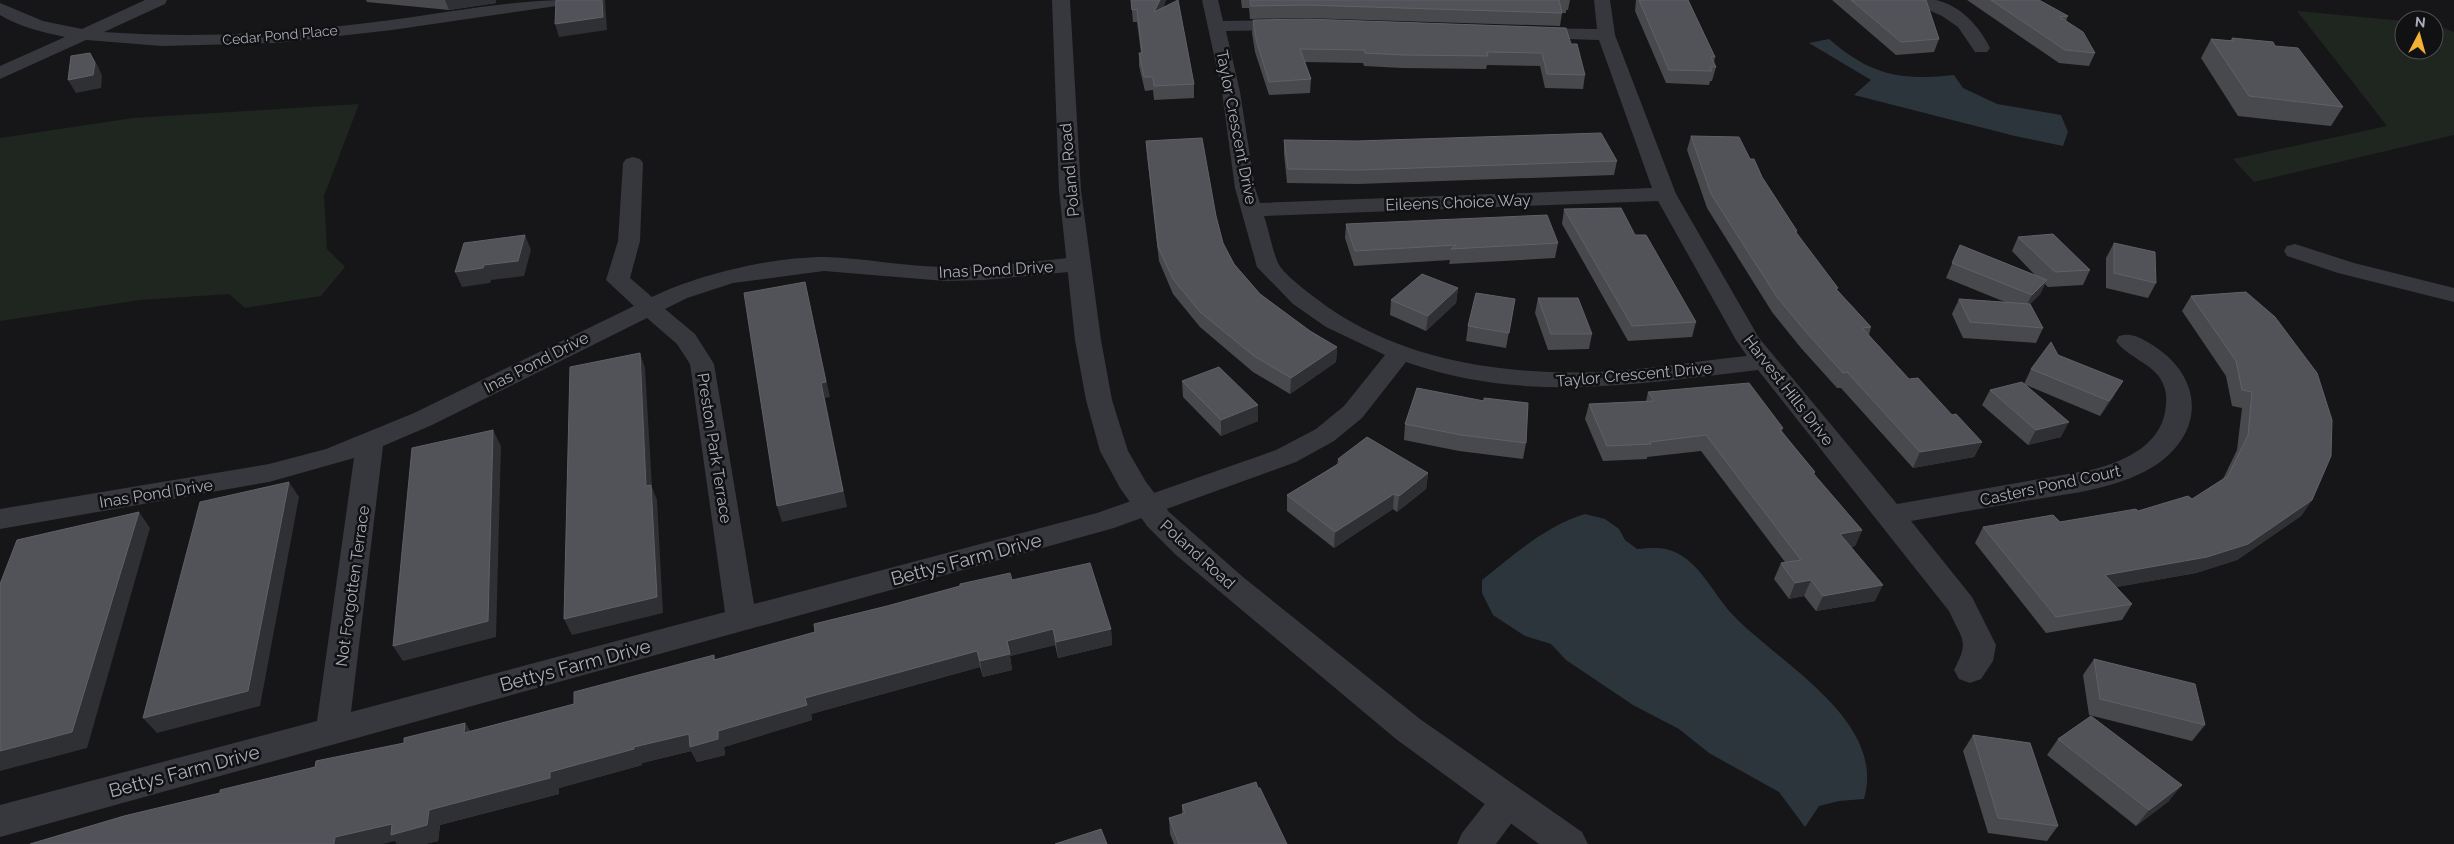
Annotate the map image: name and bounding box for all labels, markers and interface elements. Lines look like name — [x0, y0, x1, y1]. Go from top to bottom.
north arrow — [2394, 10, 2444, 60]
text: N — [2414, 14, 2427, 31]
street label: Cedar Pond Place — [222, 22, 338, 48]
street label: Taylor Crescent Drive — [1212, 48, 1261, 206]
street label: Poland Road — [1056, 122, 1083, 218]
street label: Eileens Choice Way — [1385, 190, 1531, 215]
street label: Inas Pond Drive — [938, 257, 1054, 282]
street label: Inas Pond Drive — [481, 328, 592, 397]
street label: Harvest Hills Drive — [1740, 331, 1838, 449]
street label: Taylor Crescent Drive — [1555, 358, 1713, 391]
street label: Preston Park Terrace — [693, 371, 736, 525]
street label: Casters Pond Court — [1978, 461, 2123, 510]
street label: Inas Pond Drive — [98, 475, 214, 512]
street label: Not Forgotten Terrace — [332, 504, 373, 668]
street label: Poland Road — [1156, 516, 1239, 593]
street label: Bettys Farm Drive — [888, 528, 1044, 590]
street label: Bettys Farm Drive — [497, 634, 653, 696]
street label: Bettys Farm Drive — [106, 740, 262, 802]

